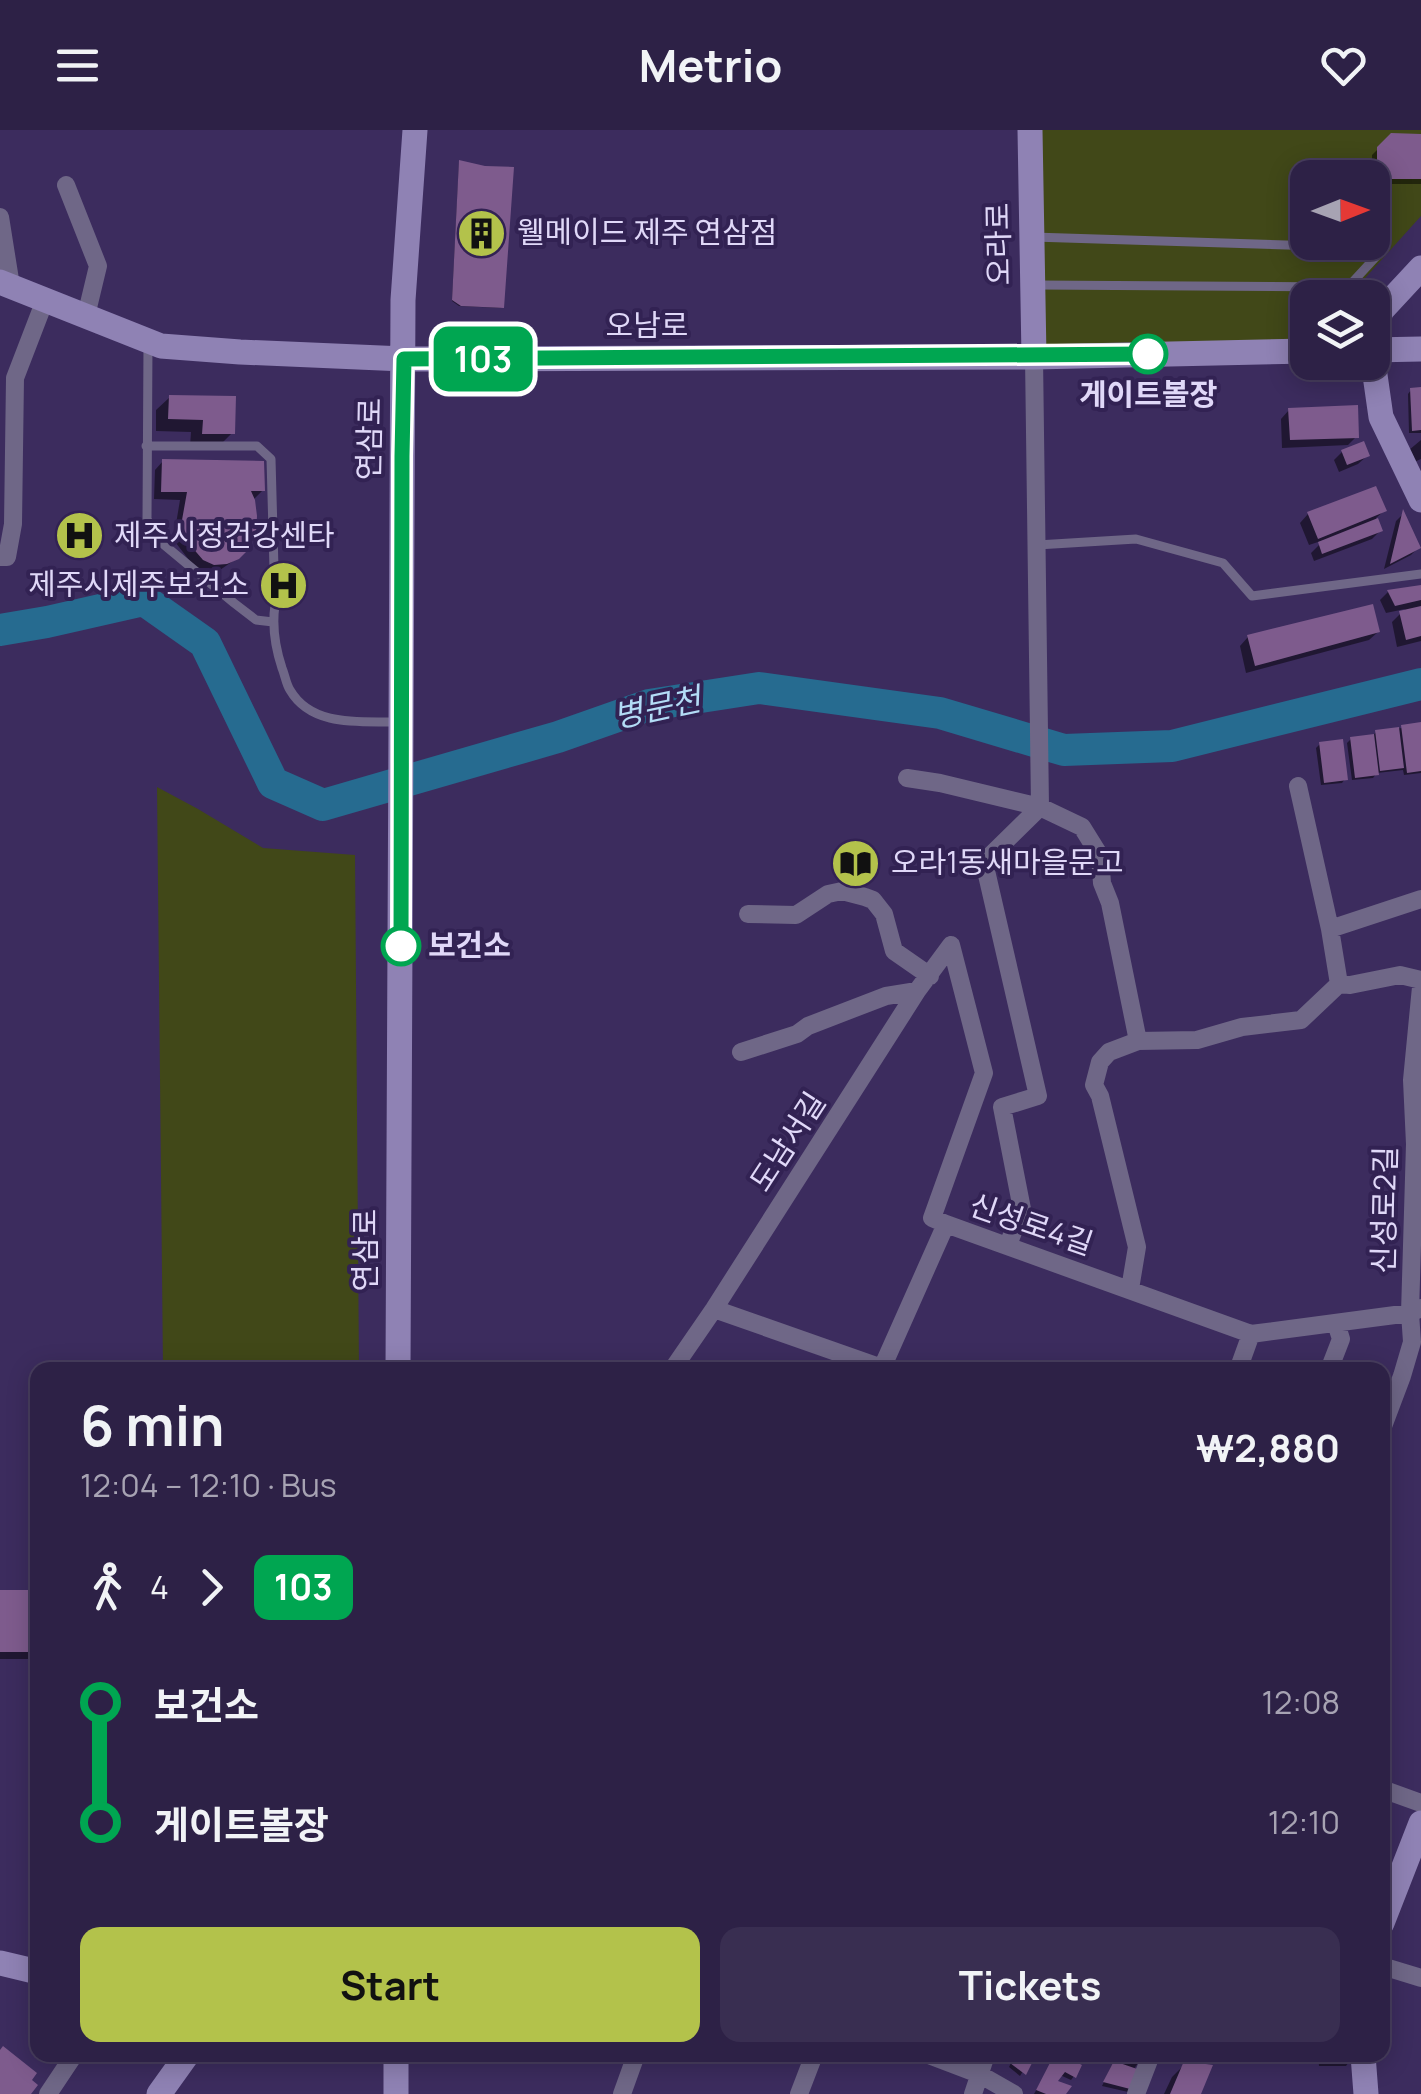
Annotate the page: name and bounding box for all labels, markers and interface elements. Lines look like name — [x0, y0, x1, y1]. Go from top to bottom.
text: Metrio — [639, 34, 782, 96]
icon: menu — [50, 38, 105, 93]
icon: heart — [1316, 38, 1371, 93]
north arrow — [1290, 160, 1390, 260]
map controls — [1290, 160, 1390, 380]
street label: 오라로 — [976, 202, 1019, 286]
building icon: 웰메이드 제주 연삼점 — [456, 207, 508, 259]
place label: 웰메이드 제주 연삼점 — [517, 211, 777, 252]
button: layers — [1290, 280, 1390, 380]
street label: 오남로 — [606, 304, 688, 345]
line badge: 103 — [426, 326, 540, 392]
text: 103 — [454, 335, 512, 383]
marker: 게이트볼장 — [1129, 335, 1167, 373]
place label: 게이트볼장 — [1079, 373, 1217, 414]
street label: 연삼로 — [347, 397, 390, 481]
hospital icon: 제주시정건강센타 — [53, 510, 105, 562]
place label: 제주시정건강센타 — [114, 514, 335, 555]
hospital icon: 제주시제주보건소 — [258, 559, 310, 611]
place label: 제주시제주보건소 — [28, 563, 249, 604]
water label: 병문천 — [609, 676, 708, 738]
library icon: 오라1동새마을문고 — [830, 837, 882, 889]
place label: 오라1동새마을문고 — [891, 841, 1124, 882]
place label: 보건소 — [428, 924, 511, 965]
marker: 보건소 — [382, 927, 420, 965]
street label: 도남서길 — [739, 1084, 834, 1199]
street label: 신성로2길 — [1362, 1146, 1405, 1274]
street label: 신성로4길 — [964, 1183, 1099, 1264]
street label: 연삼로 — [344, 1209, 385, 1291]
text: 6 min — [80, 1387, 224, 1463]
text: ₩2,880 — [1196, 1421, 1340, 1473]
text: 12:04 – 12:10 · Bus — [80, 1463, 337, 1507]
icon: walk — [80, 1560, 135, 1615]
icon: forward — [184, 1560, 239, 1615]
text: 103 — [274, 1563, 333, 1611]
text: 4 — [150, 1565, 169, 1609]
text: 보건소 — [154, 1678, 259, 1730]
text: 12:08 — [1262, 1680, 1340, 1724]
text: 게이트볼장 — [154, 1798, 329, 1850]
text: 12:10 — [1268, 1800, 1340, 1844]
button: Start — [80, 1927, 700, 2042]
button: Tickets — [720, 1927, 1340, 2042]

